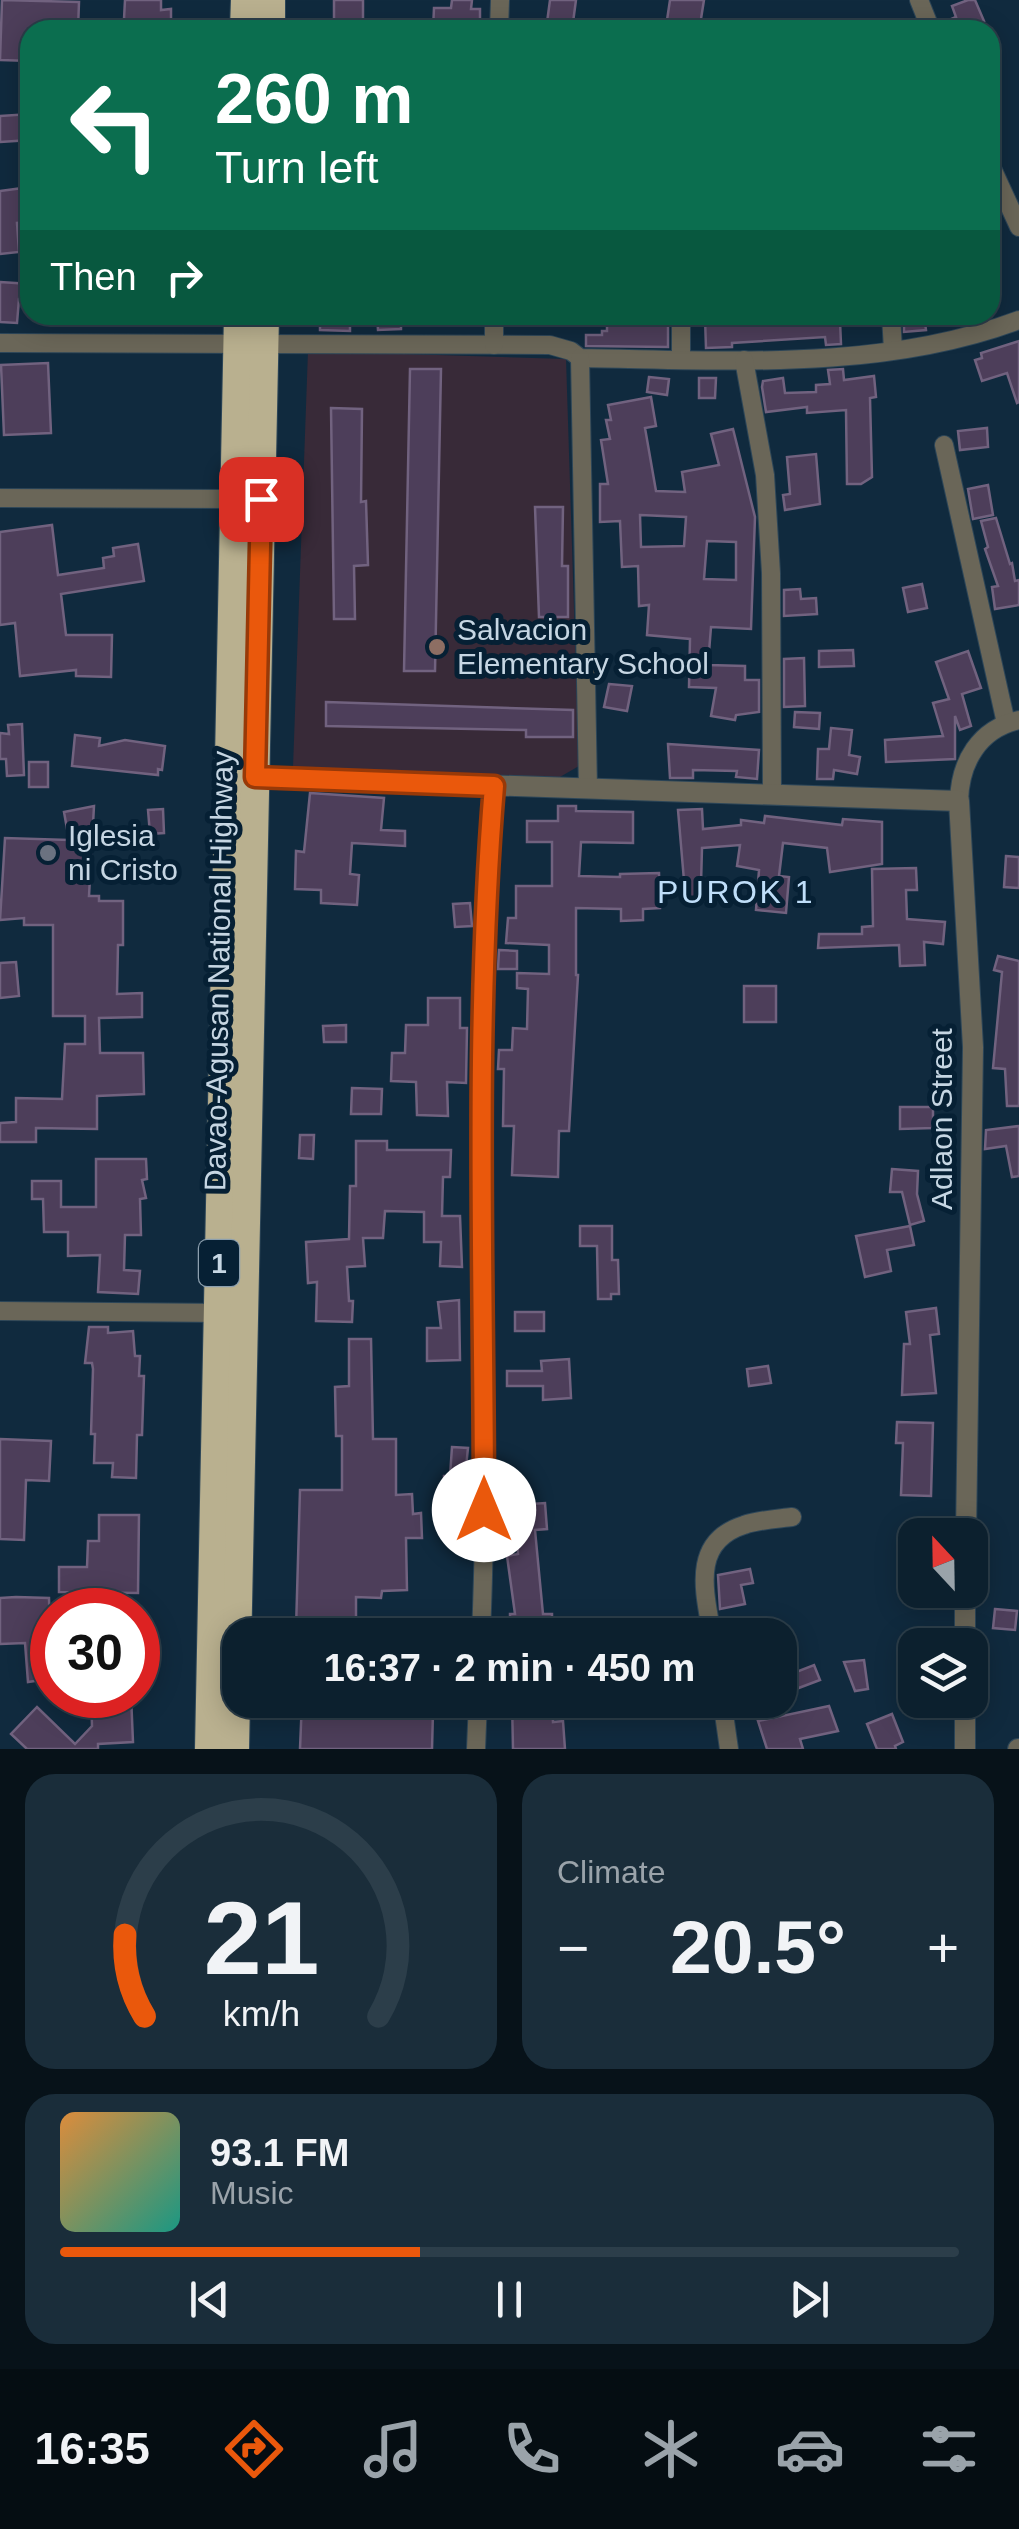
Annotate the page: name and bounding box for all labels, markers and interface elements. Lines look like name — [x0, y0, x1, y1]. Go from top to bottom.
icon: left — [50, 60, 180, 190]
text: 260 m — [215, 60, 413, 138]
text: Turn left — [215, 142, 378, 193]
icon: right — [157, 250, 212, 305]
text: Then — [50, 256, 137, 298]
pin — [219, 457, 304, 542]
icon: arrive — [234, 472, 289, 527]
place label: Salvacion Elementary School — [457, 613, 709, 680]
marker: Salvacion Elementary School — [426, 636, 448, 658]
street label: Davao-Agusan National Highway — [198, 751, 239, 1191]
place label: Iglesia ni Cristo — [68, 819, 178, 886]
marker: Iglesia ni Cristo — [37, 842, 59, 864]
district label: PUROK 1 — [657, 874, 815, 910]
street label: Adlaon Street — [925, 1027, 958, 1210]
road number: 1 — [199, 1240, 239, 1286]
position arrow — [432, 1458, 536, 1562]
north arrow — [898, 1518, 988, 1608]
map controls — [898, 1518, 988, 1718]
speed limit sign: 30 — [30, 1588, 160, 1718]
button: layers — [898, 1628, 988, 1718]
text: 16:37 · 2 min · 450 m — [324, 1647, 695, 1689]
text: Climate — [557, 1854, 665, 1890]
text: 21 — [203, 1880, 319, 1996]
text: 20.5° — [670, 1905, 846, 1989]
text: − — [557, 1917, 589, 1979]
text: + — [927, 1917, 959, 1979]
text: km/h — [222, 1994, 300, 2034]
text: 93.1 FM — [210, 2132, 349, 2174]
text: Music — [210, 2175, 294, 2211]
icon: previous — [182, 2272, 237, 2327]
icon: pause — [482, 2272, 537, 2327]
icon: next — [782, 2272, 837, 2327]
icon: directions — [219, 2414, 289, 2484]
icon: music — [358, 2414, 428, 2484]
icon: phone — [497, 2414, 567, 2484]
icon: climate — [636, 2414, 706, 2484]
icon: car — [775, 2414, 845, 2484]
icon: filters — [914, 2414, 984, 2484]
text: 16:35 — [35, 2423, 150, 2474]

